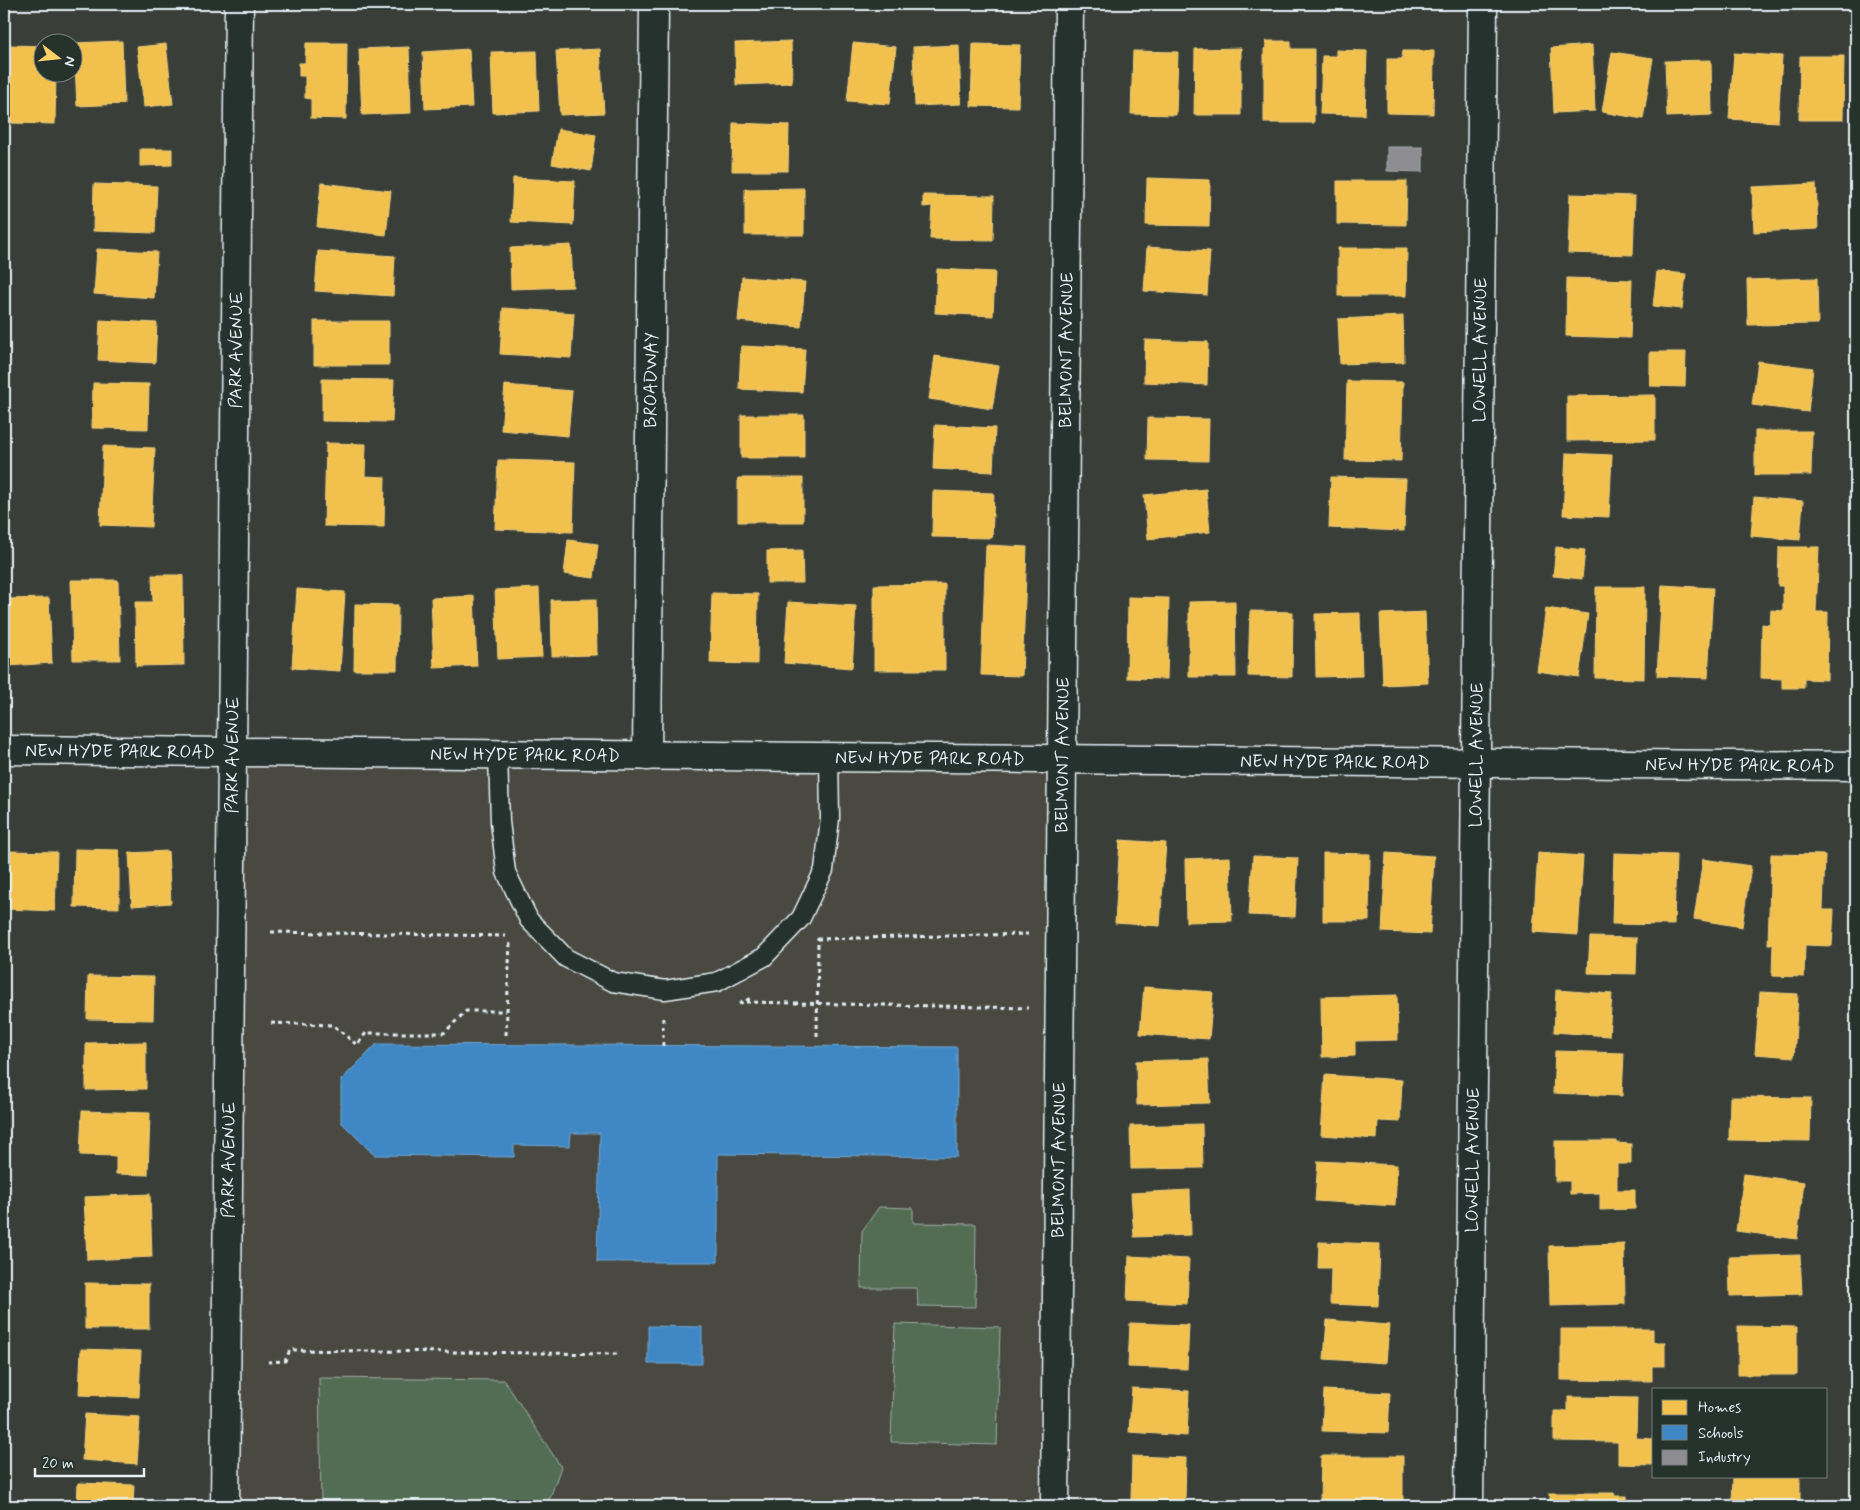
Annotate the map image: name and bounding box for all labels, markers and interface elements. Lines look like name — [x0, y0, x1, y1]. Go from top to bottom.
north arrow — [32, 32, 82, 82]
text: N — [60, 54, 79, 68]
street label: BELMONT AVENUE — [1054, 272, 1079, 428]
street label: LOWELL AVENUE — [1468, 278, 1493, 423]
street label: PARK AVENUE — [224, 291, 249, 408]
street label: BROADWAY — [639, 332, 664, 428]
street label: BELMONT AVENUE — [1050, 677, 1076, 833]
street label: LOWELL AVENUE — [1464, 683, 1490, 828]
street label: PARK AVENUE — [220, 696, 246, 813]
street label: NEW HYDE PARK ROAD — [25, 739, 215, 765]
street label: NEW HYDE PARK ROAD — [430, 743, 620, 768]
street label: NEW HYDE PARK ROAD — [835, 746, 1025, 772]
street label: NEW HYDE PARK ROAD — [1240, 750, 1430, 775]
street label: NEW HYDE PARK ROAD — [1645, 753, 1835, 779]
street label: BELMONT AVENUE — [1046, 1082, 1072, 1238]
street label: LOWELL AVENUE — [1461, 1087, 1486, 1233]
street label: PARK AVENUE — [217, 1101, 242, 1218]
legend — [1652, 1388, 1828, 1478]
text: Homes — [1698, 1398, 1741, 1418]
text: Schools — [1698, 1424, 1744, 1444]
scale bar — [35, 1445, 144, 1477]
text: Industry — [1698, 1448, 1751, 1468]
text: 20 m — [42, 1454, 74, 1474]

